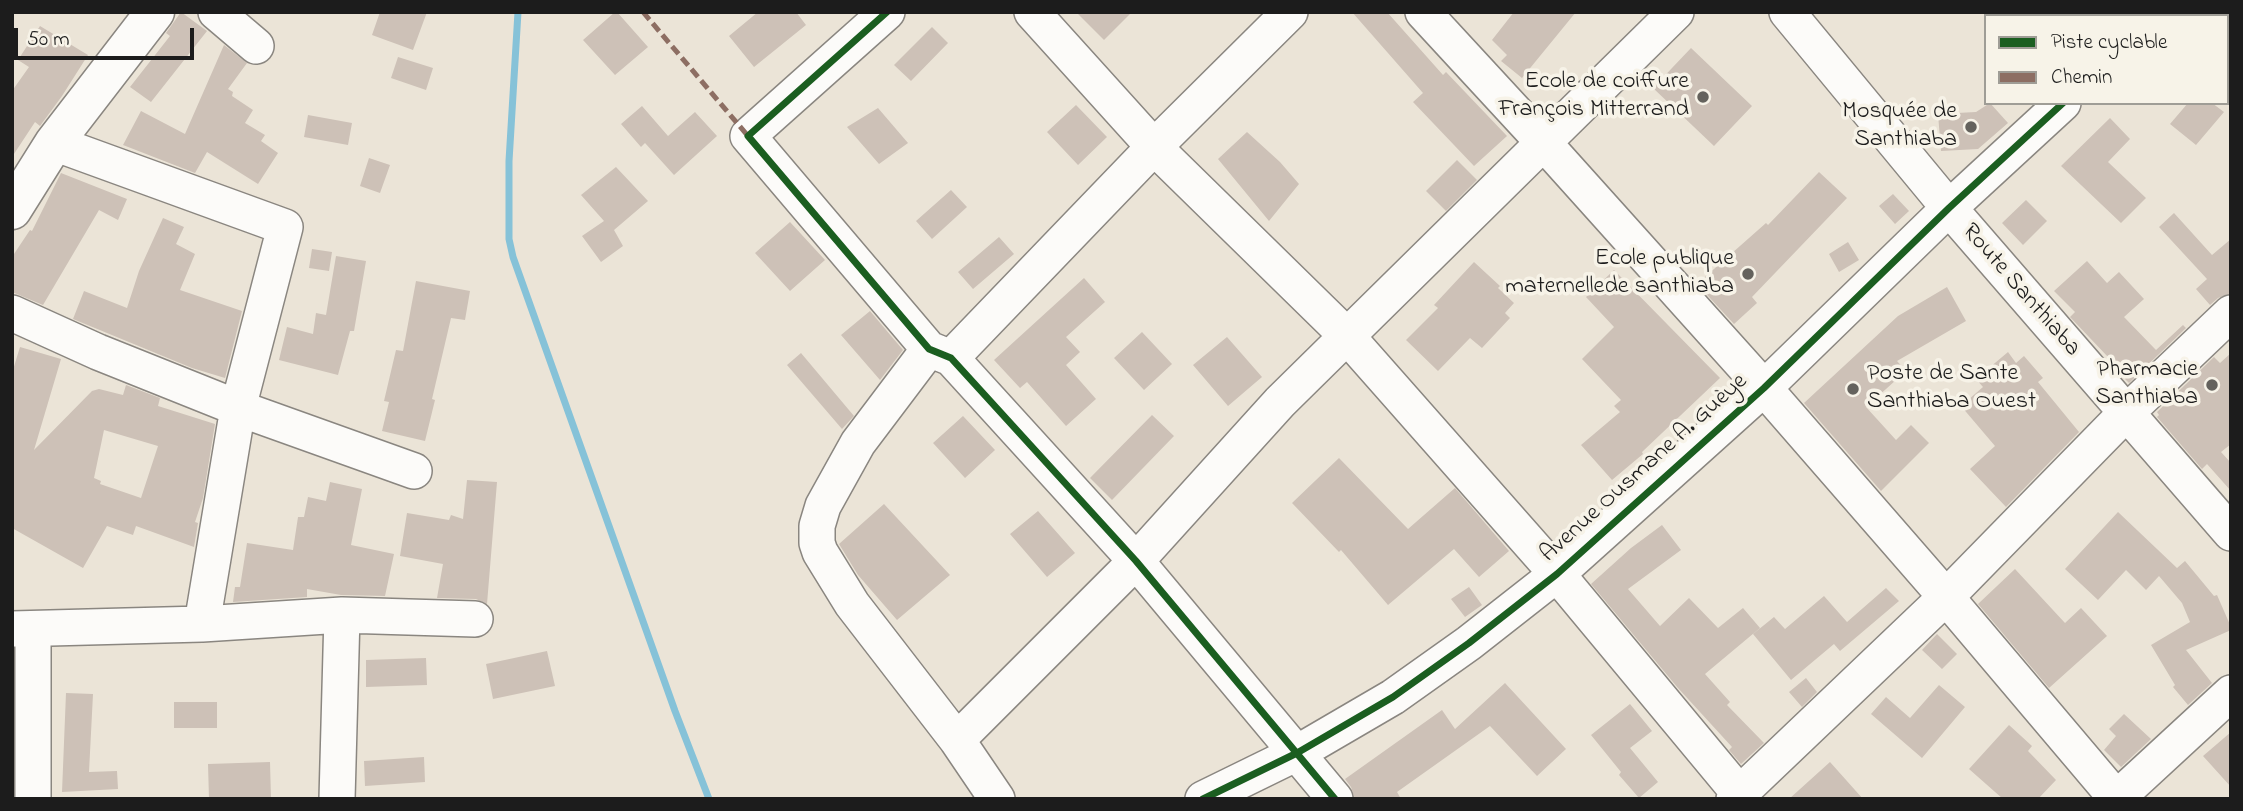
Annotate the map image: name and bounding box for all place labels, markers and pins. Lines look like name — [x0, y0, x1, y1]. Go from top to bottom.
place label: Ecole de coiffure François Mitterrand — [1499, 69, 1689, 125]
marker: Ecole de coiffure François Mitterrand — [1695, 89, 1711, 105]
place label: Mosquée de Santhiaba — [1842, 99, 1957, 155]
marker: Mosquée de Santhiaba — [1963, 119, 1979, 135]
place label: Ecole publique maternellede santhiaba — [1505, 246, 1734, 302]
marker: Ecole publique maternellede santhiaba — [1740, 266, 1756, 282]
place label: Pharmacie Santhiaba — [2095, 357, 2198, 413]
place label: Poste de Sante Santhiaba Ouest — [1867, 361, 2036, 417]
marker: Pharmacie Santhiaba — [2204, 377, 2220, 393]
marker: Poste de Sante Santhiaba Ouest — [1845, 381, 1861, 397]

